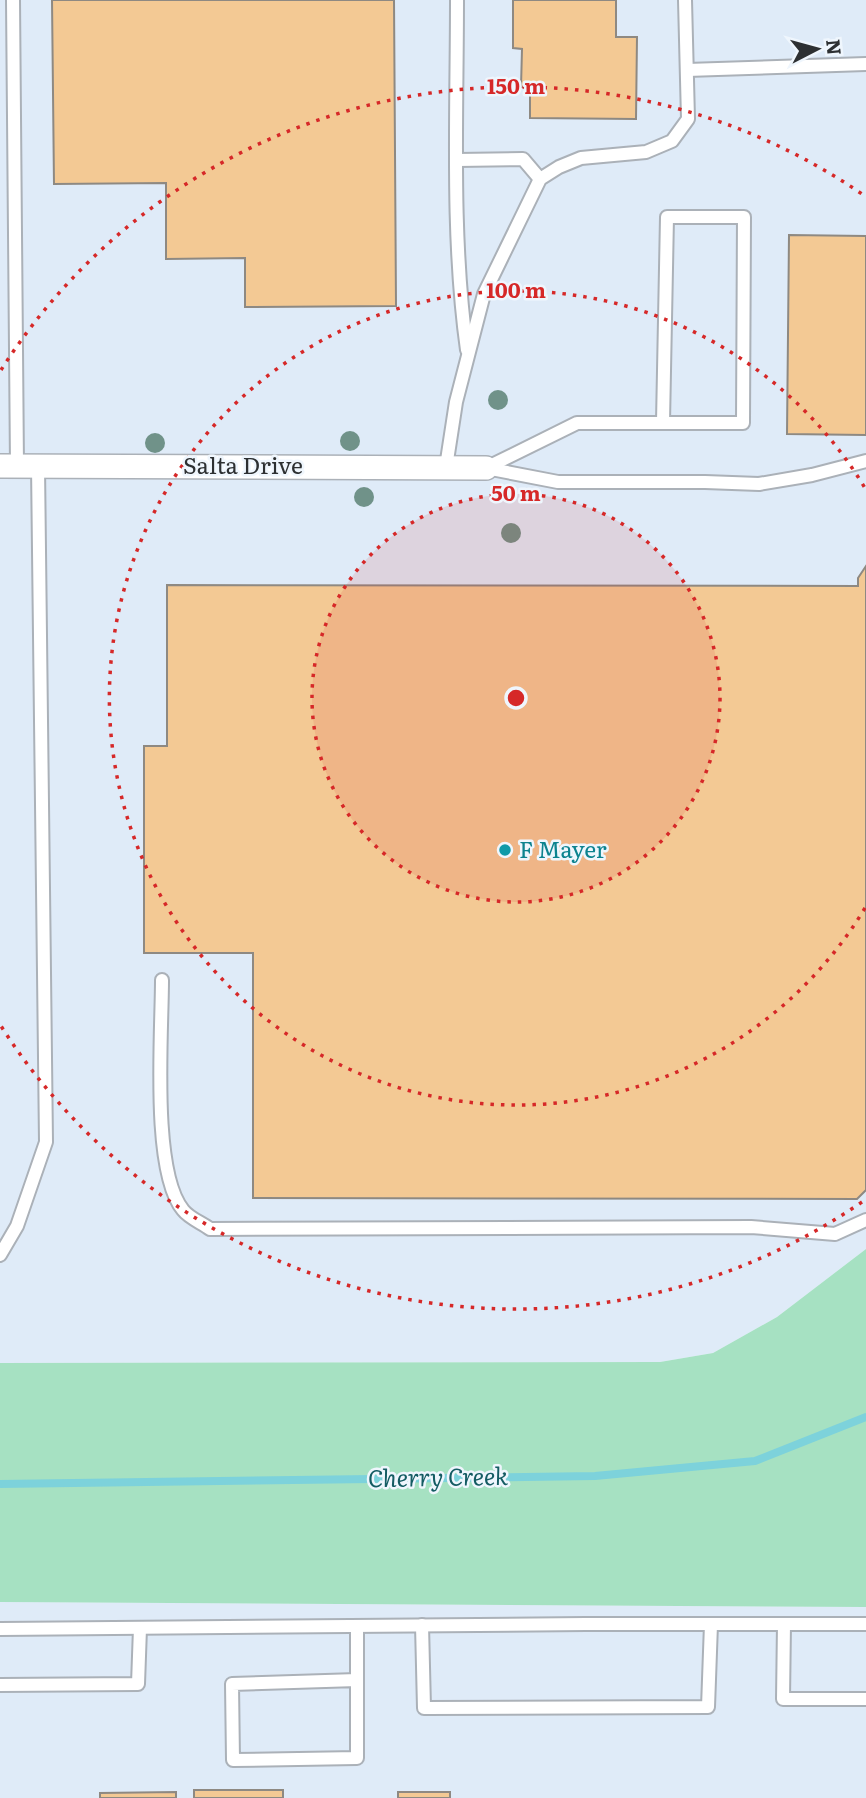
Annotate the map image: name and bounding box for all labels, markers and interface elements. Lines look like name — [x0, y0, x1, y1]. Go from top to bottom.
north arrow — [782, 14, 852, 84]
text: N — [820, 38, 850, 57]
text: 150 m — [487, 69, 545, 100]
text: 100 m — [486, 273, 546, 304]
street label: Salta Drive — [183, 447, 303, 481]
text: 50 m — [491, 476, 541, 507]
centre of rings — [504, 686, 528, 710]
place label: F Mayer — [519, 831, 607, 865]
marker: F Mayer — [497, 842, 513, 858]
water label: Cherry Creek — [368, 1457, 509, 1494]

